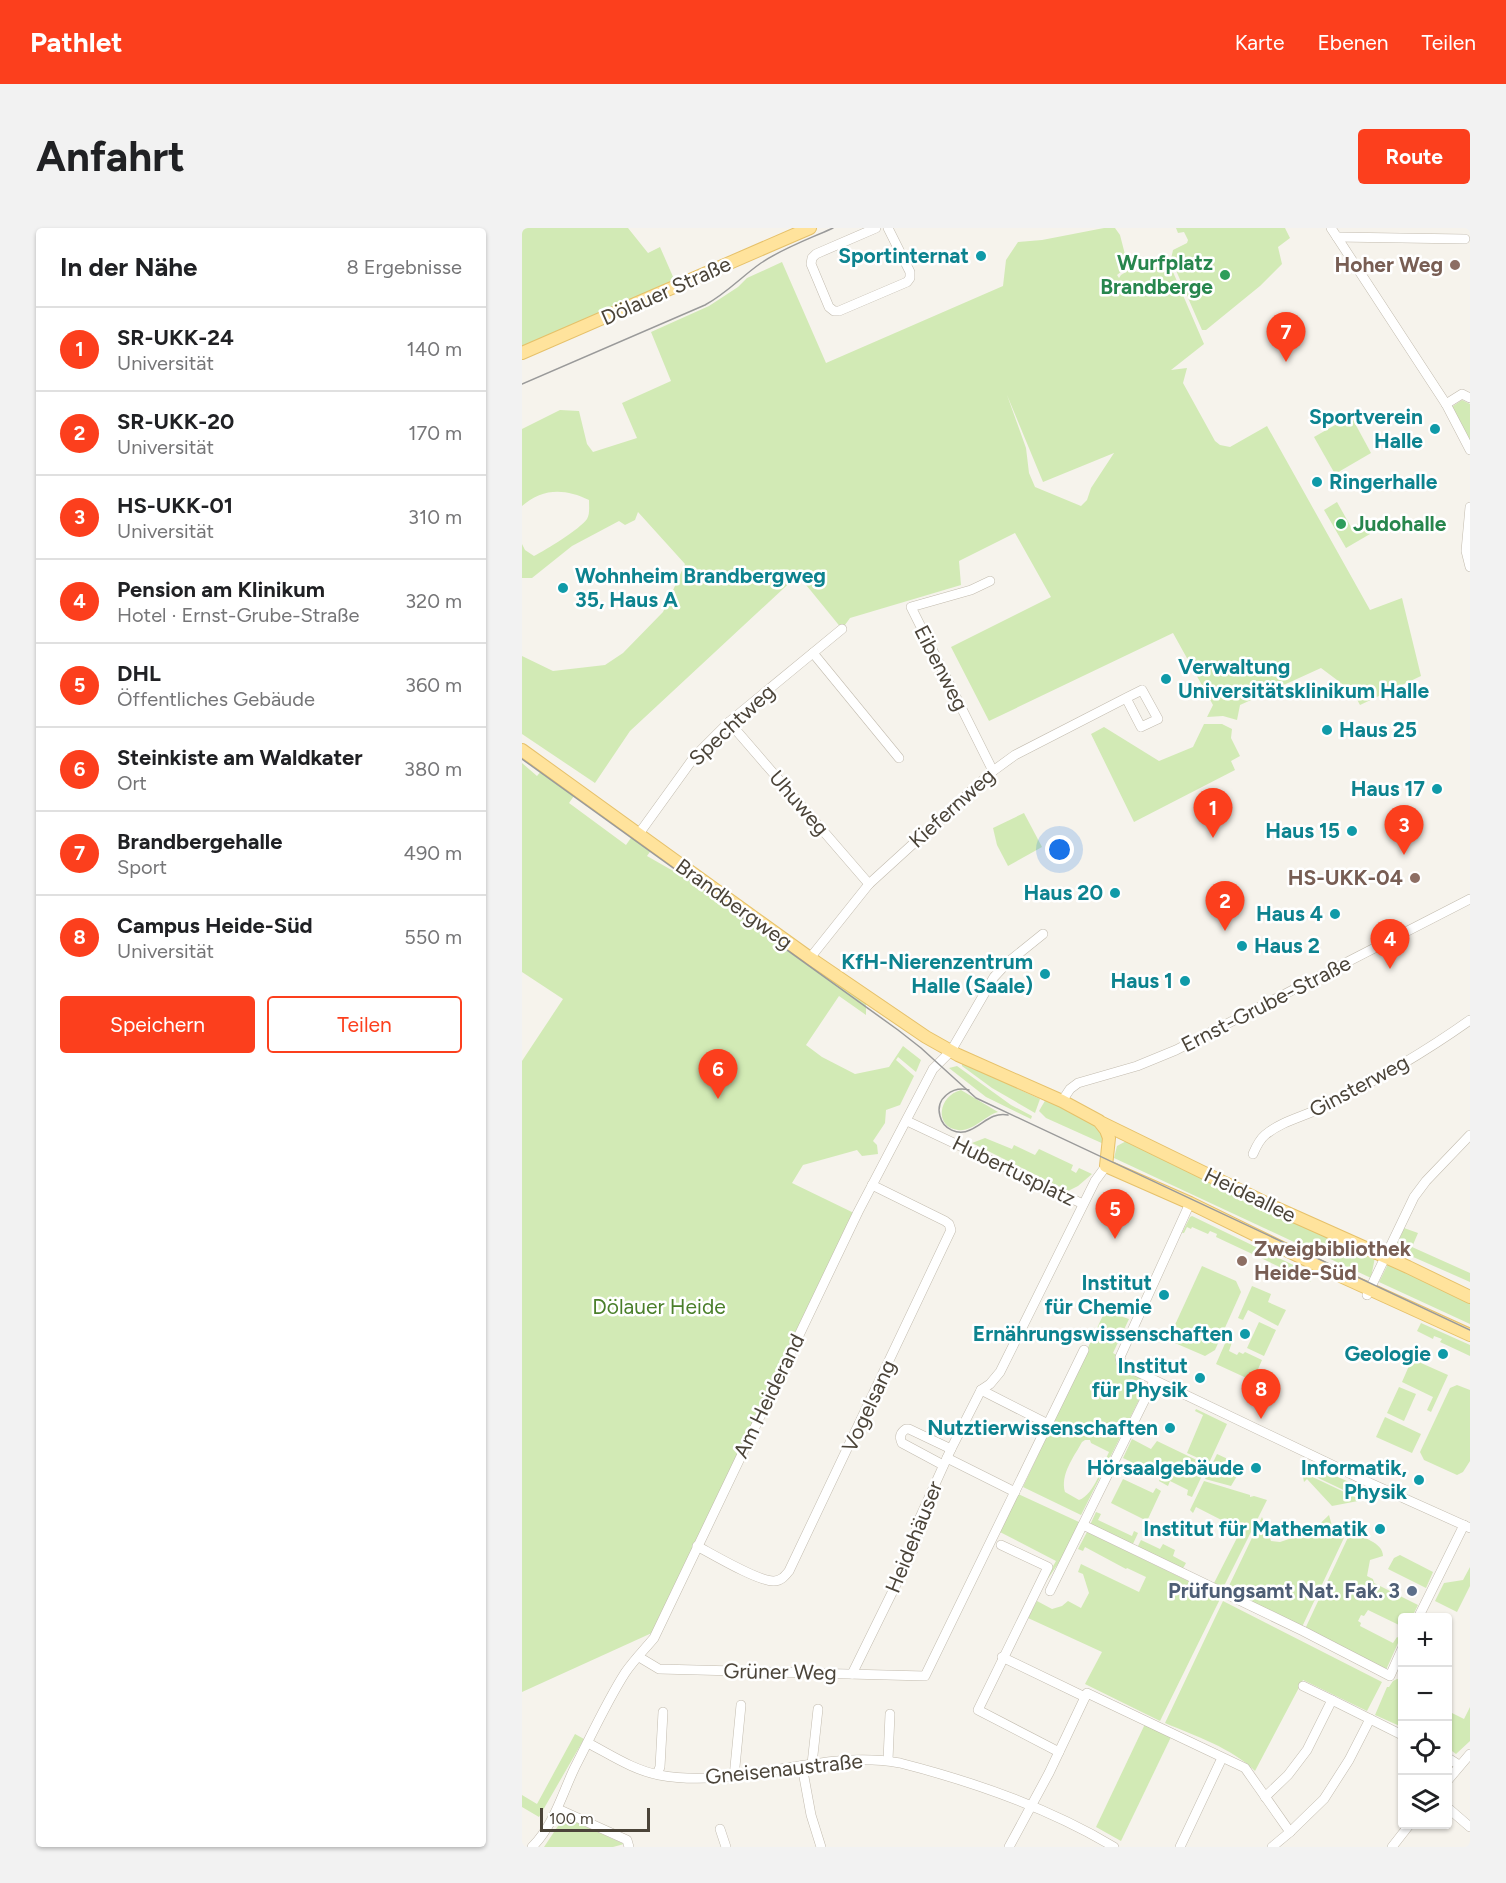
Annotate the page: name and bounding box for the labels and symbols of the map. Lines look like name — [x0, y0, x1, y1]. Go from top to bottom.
place label: Sportinternat — [838, 243, 969, 268]
marker: Sportinternat — [974, 249, 988, 263]
place label: Wurfplatz Brandberge — [1100, 250, 1213, 299]
street label: Dölauer Straße — [597, 251, 735, 330]
place label: Hoher Weg — [1334, 252, 1443, 277]
marker: Hoher Weg — [1448, 258, 1462, 272]
marker: Wurfplatz Brandberge — [1218, 268, 1232, 282]
pin: 7 — [1266, 312, 1305, 362]
place label: Sportverein Halle — [1309, 404, 1423, 453]
marker: Sportverein Halle — [1428, 422, 1442, 436]
place label: Ringerhalle — [1329, 469, 1438, 494]
marker: Ringerhalle — [1310, 475, 1324, 489]
place label: Judohalle — [1353, 511, 1447, 536]
marker: Judohalle — [1334, 517, 1348, 531]
place label: Wohnheim Brandbergweg 35, Haus A — [575, 563, 826, 612]
marker: Wohnheim Brandbergweg 35, Haus A — [556, 581, 570, 595]
street label: Eibenweg — [909, 621, 974, 715]
place label: Verwaltung Universitätsklinikum Halle — [1178, 654, 1429, 703]
marker: Verwaltung Universitätsklinikum Halle — [1159, 672, 1173, 686]
street label: Spechtweg — [684, 679, 780, 771]
place label: Haus 25 — [1339, 717, 1417, 742]
marker: Haus 25 — [1320, 723, 1334, 737]
street label: Kiefernweg — [904, 763, 1000, 853]
street label: Uhuweg — [764, 765, 834, 840]
place label: Haus 17 — [1351, 776, 1425, 801]
marker: Haus 17 — [1430, 782, 1444, 796]
pin: 1 — [1194, 788, 1232, 838]
pin: 3 — [1384, 806, 1424, 855]
place label: Haus 15 — [1265, 818, 1340, 843]
marker: Haus 15 — [1345, 824, 1359, 838]
your location — [1045, 835, 1074, 864]
street label: Brandbergweg — [671, 853, 797, 954]
place label: HS-UKK-04 — [1288, 865, 1403, 890]
marker: HS-UKK-04 — [1408, 871, 1422, 885]
place label: Haus 20 — [1024, 880, 1103, 905]
pin: 2 — [1206, 882, 1244, 931]
marker: Haus 20 — [1108, 886, 1122, 900]
place label: Haus 4 — [1256, 901, 1323, 926]
marker: Haus 4 — [1328, 907, 1342, 921]
pin: 4 — [1370, 920, 1410, 969]
place label: Haus 2 — [1254, 933, 1320, 958]
marker: Haus 2 — [1235, 939, 1249, 953]
place label: KfH-Nierenzentrum Halle (Saale) — [841, 949, 1033, 998]
street label: Ernst-Grube-Straße — [1177, 950, 1355, 1057]
marker: KfH-Nierenzentrum Halle (Saale) — [1038, 967, 1052, 981]
place label: Haus 1 — [1110, 968, 1173, 993]
marker: Haus 1 — [1178, 974, 1192, 988]
street label: Ginsterweg — [1305, 1049, 1413, 1122]
pin: 6 — [698, 1050, 738, 1099]
street label: Hubertusplatz — [949, 1130, 1080, 1211]
street label: Heideallee — [1200, 1162, 1300, 1227]
pin: 5 — [1096, 1190, 1134, 1239]
place label: Zweigbibliothek Heide-Süd — [1254, 1236, 1412, 1285]
marker: Zweigbibliothek Heide-Süd — [1235, 1254, 1249, 1268]
place label: Institut für Chemie — [1045, 1270, 1152, 1319]
marker: Institut für Chemie — [1157, 1288, 1171, 1302]
park label: Dölauer Heide — [592, 1294, 726, 1319]
place label: Ernährungswissenschaften — [973, 1321, 1233, 1346]
marker: Ernährungswissenschaften — [1238, 1327, 1252, 1341]
street label: Am Heiderand — [728, 1330, 809, 1462]
place label: Geologie — [1344, 1341, 1431, 1366]
marker: Geologie — [1436, 1347, 1450, 1361]
place label: Institut für Physik — [1092, 1353, 1189, 1402]
street label: Vogelsang — [836, 1356, 901, 1456]
pin: 8 — [1242, 1370, 1280, 1419]
marker: Institut für Physik — [1193, 1371, 1207, 1385]
place label: Nutztierwissenschaften — [927, 1415, 1158, 1440]
marker: Nutztierwissenschaften — [1163, 1421, 1177, 1435]
place label: Hörsaalgebäude — [1087, 1455, 1244, 1480]
place label: Informatik, Physik — [1301, 1455, 1408, 1504]
marker: Hörsaalgebäude — [1249, 1461, 1263, 1475]
marker: Informatik, Physik — [1412, 1473, 1426, 1487]
street label: Heidehäuser — [880, 1477, 947, 1596]
place label: Institut für Mathematik — [1143, 1516, 1369, 1541]
marker: Institut für Mathematik — [1373, 1522, 1387, 1536]
place label: Prüfungsamt Nat. Fak. 3 — [1168, 1578, 1400, 1603]
marker: Prüfungsamt Nat. Fak. 3 — [1405, 1584, 1419, 1598]
street label: Grüner Weg — [723, 1658, 837, 1685]
street label: Gneisenaustraße — [704, 1748, 864, 1789]
scale bar — [540, 1805, 650, 1832]

